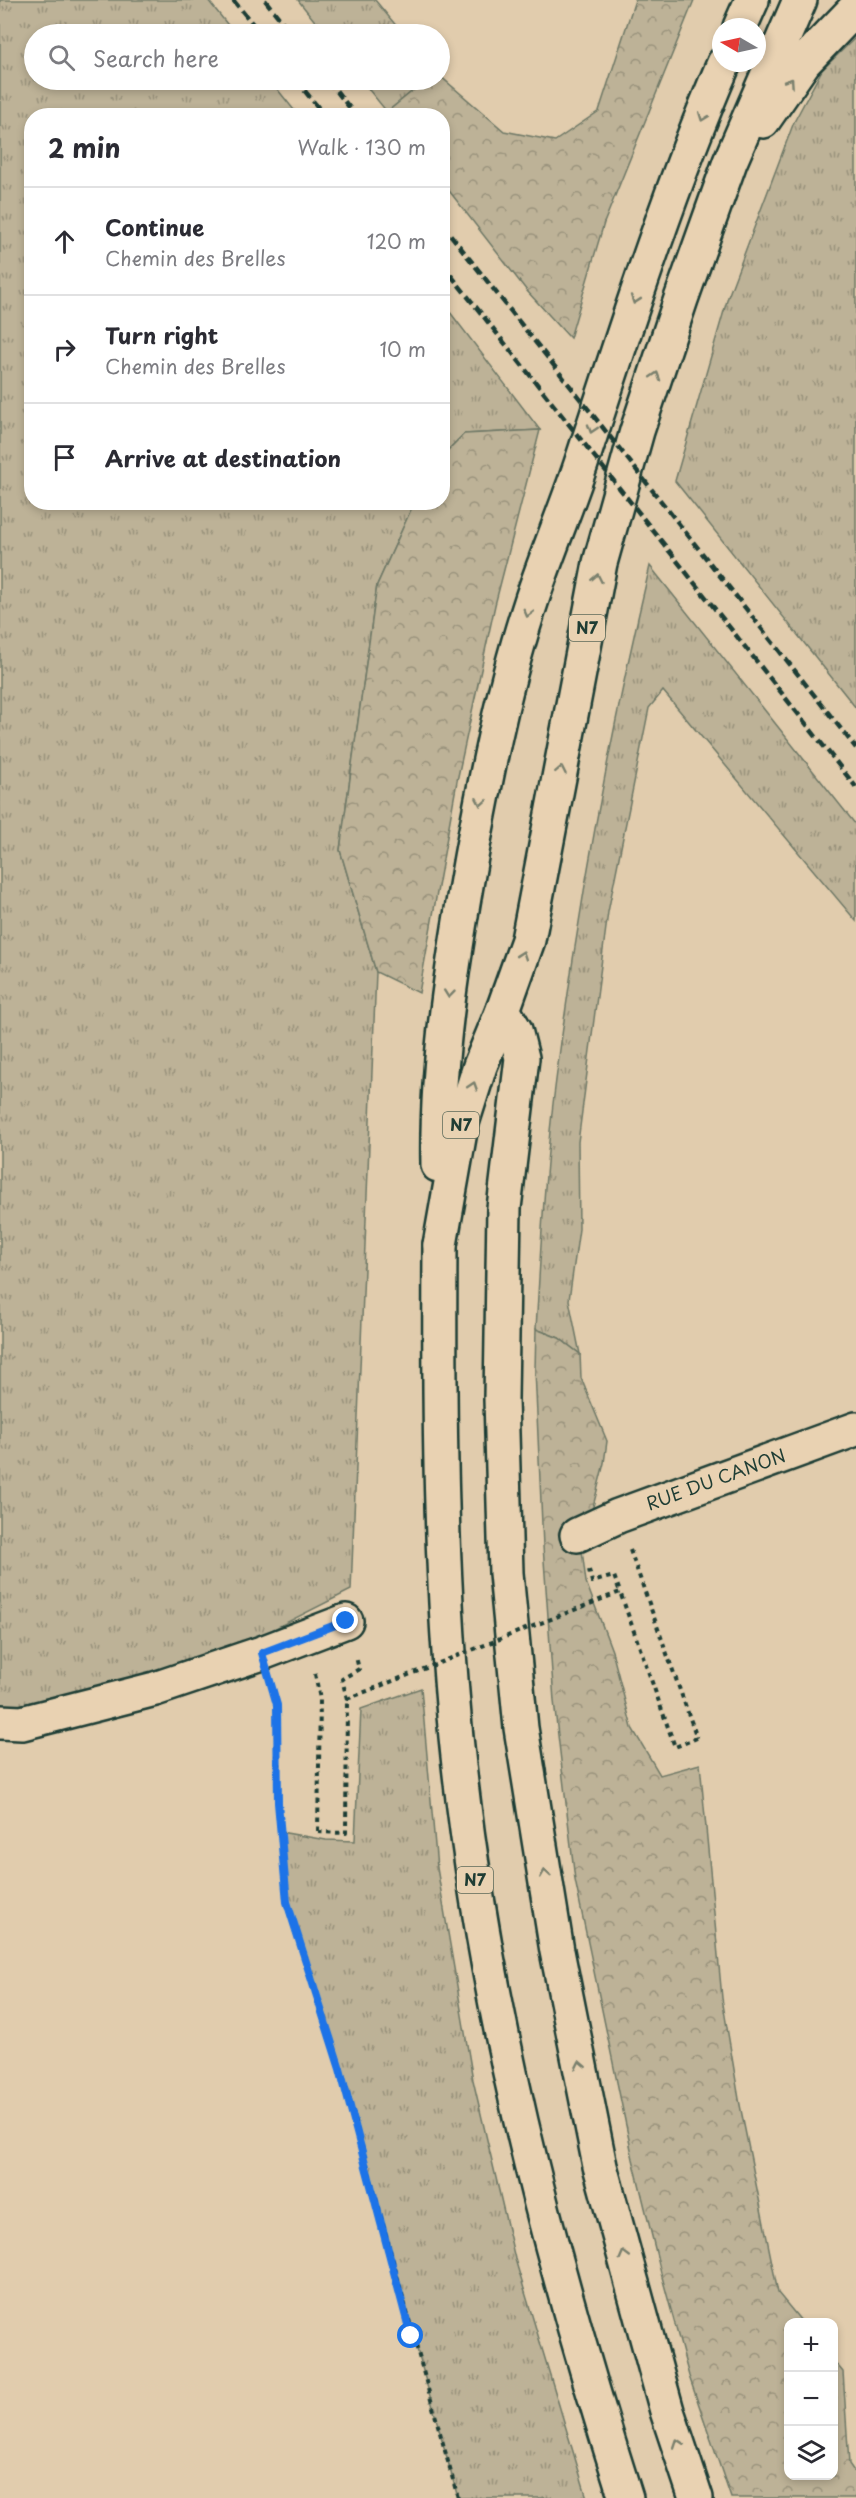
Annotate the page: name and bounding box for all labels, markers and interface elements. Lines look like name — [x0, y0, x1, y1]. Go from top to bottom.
north arrow — [712, 18, 766, 72]
search box — [24, 24, 450, 90]
icon: search — [45, 41, 78, 74]
text: Search here — [93, 41, 219, 74]
one-way arrow — [783, 78, 794, 89]
one-way arrow — [697, 111, 710, 122]
text: 2 min — [48, 128, 121, 167]
text: Walk · 130 m — [298, 132, 426, 162]
text: Continue — [105, 210, 204, 243]
icon: ahead — [48, 225, 81, 258]
text: 120 m — [367, 226, 426, 256]
text: Chemin des Brelles — [105, 243, 286, 273]
one-way arrow — [630, 294, 643, 305]
text: Turn right — [105, 318, 218, 351]
icon: right — [48, 333, 81, 366]
text: 10 m — [379, 334, 426, 364]
text: Chemin des Brelles — [105, 351, 286, 381]
one-way arrow — [648, 371, 661, 382]
one-way arrow — [587, 423, 599, 434]
icon: arrive — [48, 441, 81, 474]
text: Arrive at destination — [105, 441, 341, 474]
one-way arrow — [590, 573, 603, 583]
one-way arrow — [523, 607, 535, 618]
road number: N7 — [569, 615, 605, 641]
one-way arrow — [554, 765, 567, 775]
one-way arrow — [475, 797, 488, 807]
one-way arrow — [515, 950, 528, 961]
one-way arrow — [443, 990, 456, 999]
one-way arrow — [466, 1081, 478, 1092]
road number: N7 — [443, 1112, 479, 1138]
street label: RUE DU CANON — [642, 1441, 789, 1516]
route end — [332, 1607, 358, 1633]
road number: N7 — [457, 1867, 493, 1893]
one-way arrow — [539, 1869, 551, 1878]
one-way arrow — [574, 2061, 587, 2071]
one-way arrow — [619, 2250, 631, 2261]
map controls — [784, 2318, 838, 2480]
button: + — [784, 2318, 838, 2372]
route start — [397, 2322, 423, 2348]
button: − — [784, 2372, 838, 2426]
button: layers — [784, 2426, 838, 2480]
one-way arrow — [672, 2438, 685, 2449]

